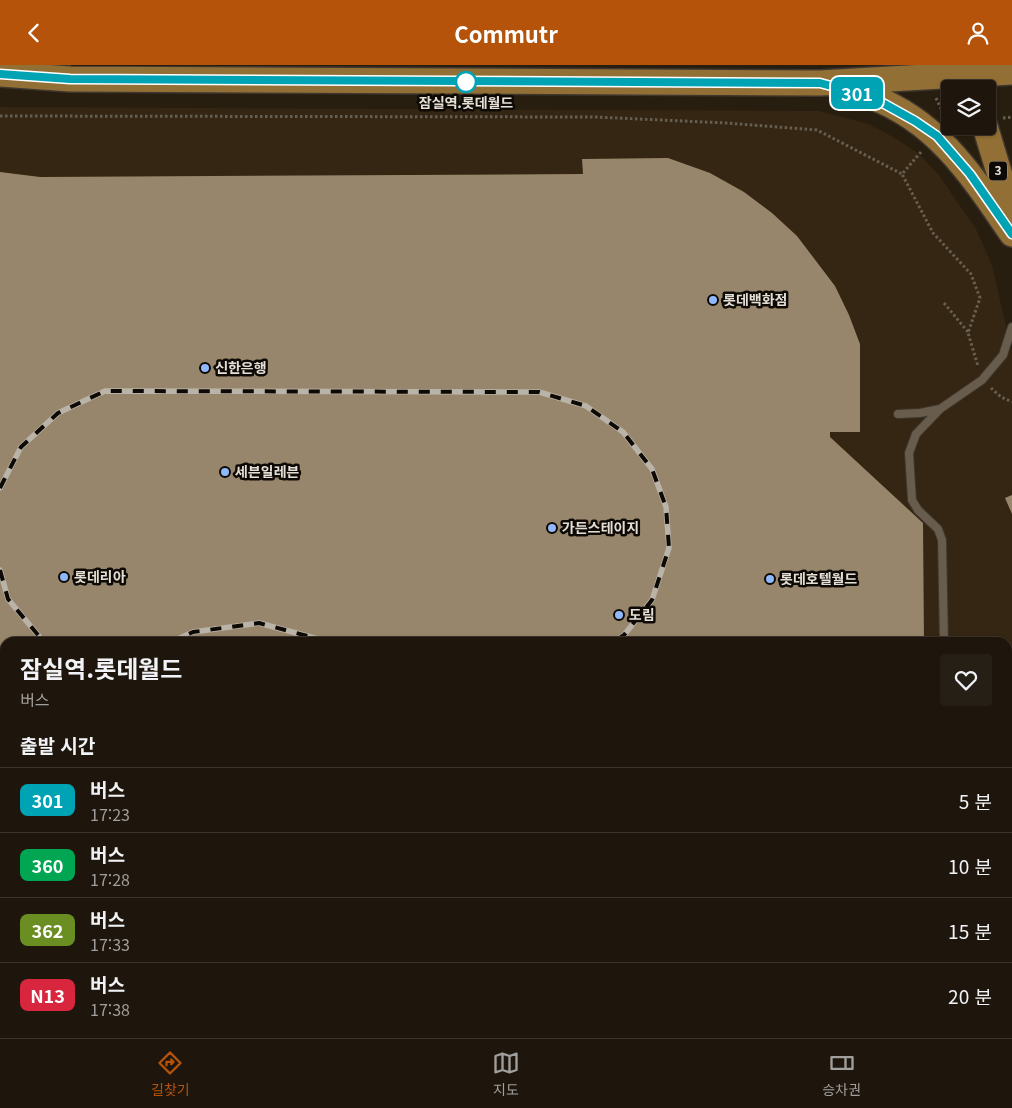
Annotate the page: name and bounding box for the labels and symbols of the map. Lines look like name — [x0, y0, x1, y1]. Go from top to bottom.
marker: 잠실역.롯데월드 — [455, 71, 477, 93]
line badge: 301 — [828, 77, 886, 109]
place label: 잠실역.롯데월드 — [419, 92, 513, 112]
road number: 3 — [989, 161, 1007, 180]
place label: 롯데백화점 — [723, 289, 787, 309]
marker: 롯데백화점 — [707, 294, 719, 306]
place label: 신한은행 — [215, 357, 267, 377]
marker: 신한은행 — [199, 362, 211, 374]
place label: 세븐일레븐 — [235, 461, 300, 481]
marker: 세븐일레븐 — [219, 466, 231, 478]
place label: 가든스테이지 — [562, 517, 639, 537]
marker: 가든스테이지 — [546, 522, 558, 534]
place label: 롯데리아 — [74, 566, 126, 586]
place label: 롯데호텔월드 — [780, 568, 857, 588]
marker: 롯데리아 — [58, 571, 70, 583]
marker: 롯데호텔월드 — [764, 573, 776, 585]
place label: 도림 — [629, 604, 655, 624]
marker: 도림 — [613, 609, 625, 621]

